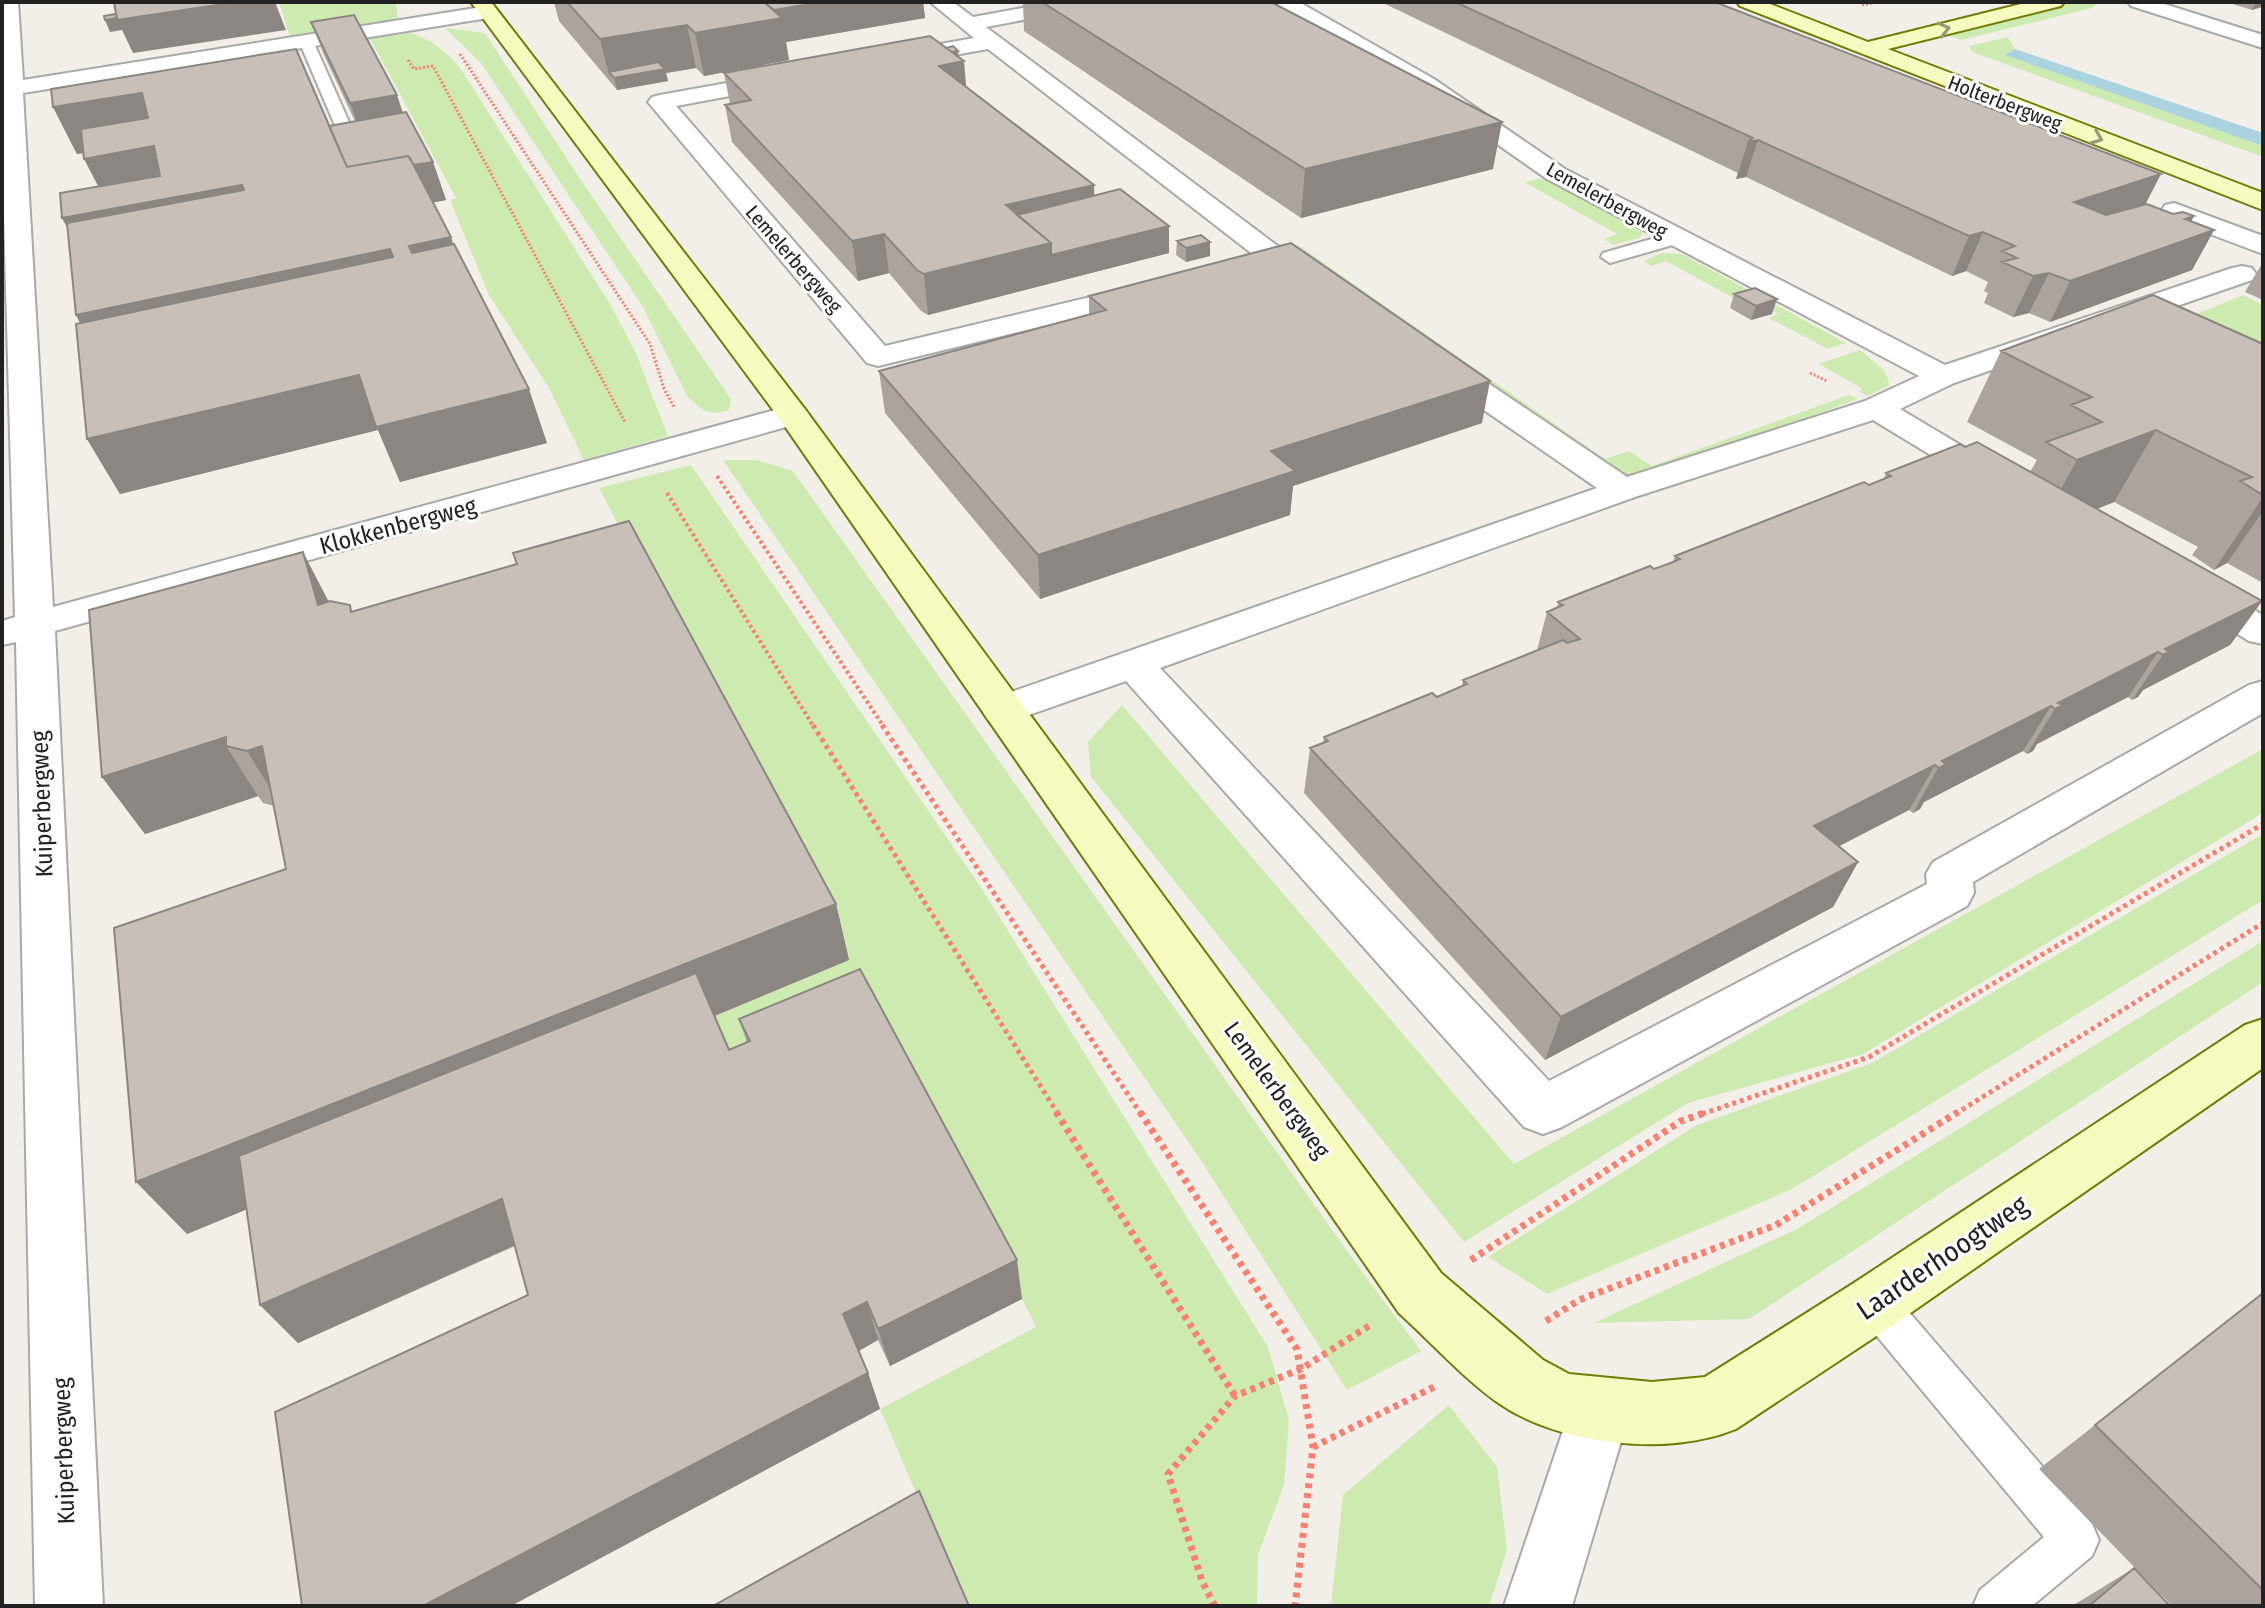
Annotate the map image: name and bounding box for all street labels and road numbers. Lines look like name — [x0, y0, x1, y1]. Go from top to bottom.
street label: Holterbergweg — [1945, 70, 2066, 136]
street label: Lemelerbergweg — [1542, 157, 1672, 243]
street label: Lemelerbergweg — [741, 200, 848, 318]
street label: Klokkenbergweg — [317, 491, 480, 560]
street label: Kuiperbergweg — [25, 729, 59, 878]
street label: Lemelerbergweg — [1218, 1016, 1336, 1164]
street label: Laarderhoogtweg — [1851, 1188, 2035, 1327]
street label: Kuiperbergweg — [47, 1376, 81, 1525]

